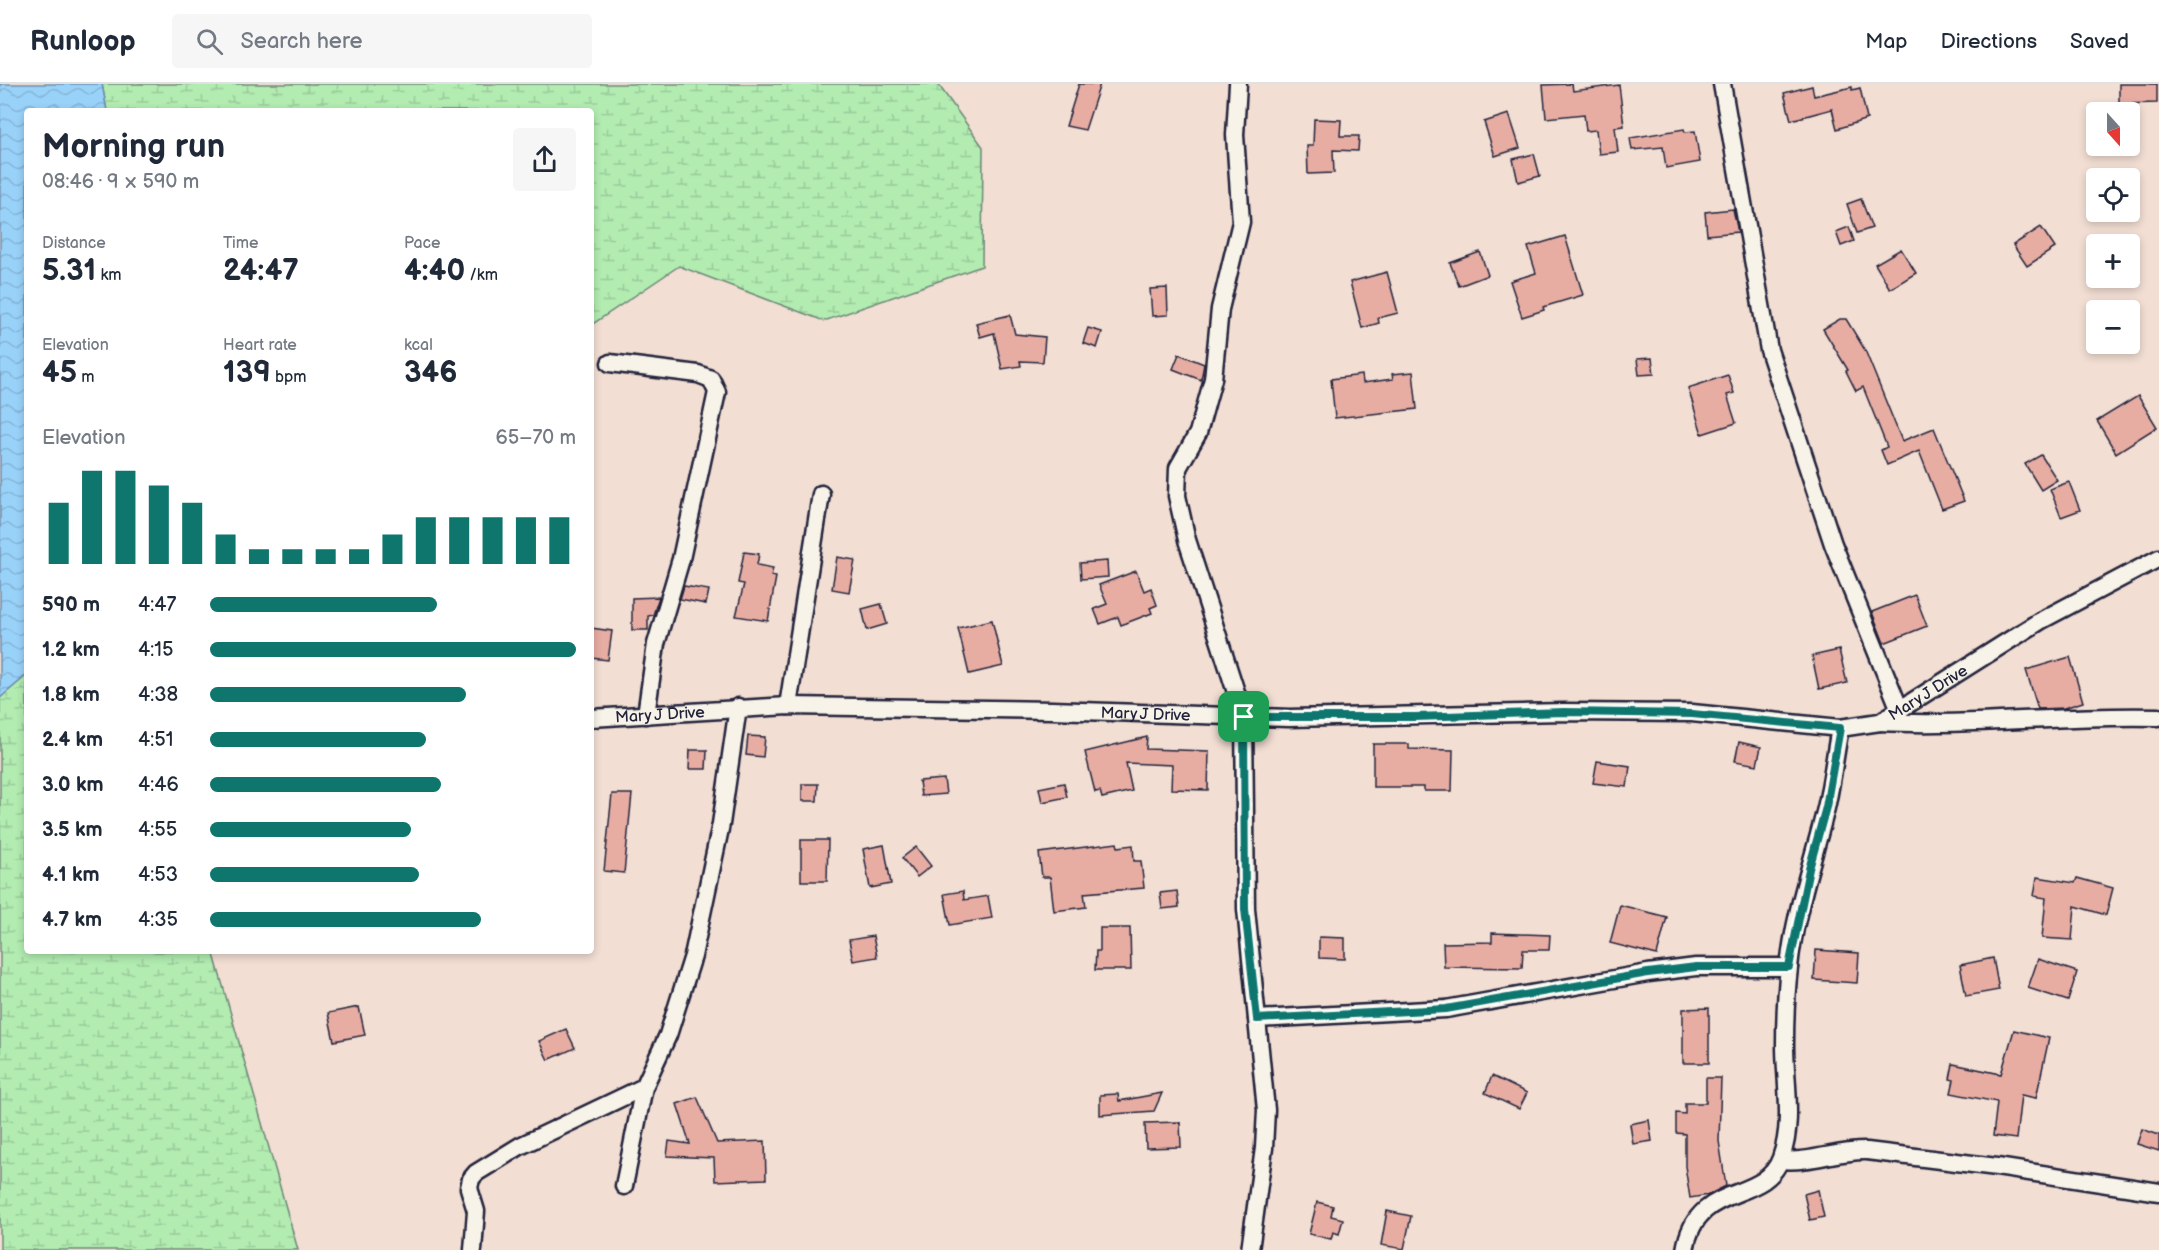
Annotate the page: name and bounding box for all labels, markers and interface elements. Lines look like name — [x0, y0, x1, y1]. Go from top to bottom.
search box — [172, 14, 592, 68]
text: Runloop — [30, 25, 136, 58]
icon: search — [193, 25, 226, 58]
text: Search here — [241, 28, 362, 55]
text: Map — [1865, 29, 1908, 54]
text: Directions — [1941, 29, 2037, 54]
text: Saved — [2070, 29, 2129, 54]
north arrow — [2086, 102, 2140, 156]
map controls — [2086, 102, 2140, 354]
text: Morning run — [42, 127, 225, 167]
button: share — [513, 128, 576, 191]
button: locate — [2086, 168, 2140, 222]
text: 08:46 · 9 × 590 m — [42, 170, 199, 194]
text: Distance — [42, 234, 106, 253]
text: Time — [223, 234, 258, 253]
text: Pace — [404, 234, 440, 253]
button: + — [2086, 234, 2140, 288]
text: 5.31 — [42, 253, 96, 289]
text: 24:47 — [223, 253, 299, 289]
text: 4:40 — [404, 253, 465, 289]
text: km — [96, 266, 121, 285]
text: /km — [465, 266, 498, 285]
button: − — [2086, 300, 2140, 354]
text: Elevation — [42, 336, 109, 355]
text: Heart rate — [223, 336, 297, 355]
text: kcal — [404, 336, 433, 355]
text: 45 — [42, 355, 77, 391]
text: 139 — [223, 355, 271, 391]
text: 346 — [404, 355, 457, 391]
text: m — [77, 368, 95, 387]
text: bpm — [271, 368, 307, 387]
text: Elevation — [42, 426, 125, 450]
text: 65–70 m — [496, 426, 576, 450]
text: 590 m — [42, 593, 100, 617]
text: 4:47 — [138, 593, 176, 617]
text: 1.2 km — [42, 638, 100, 662]
text: 4:15 — [138, 638, 173, 662]
street label: Mary J Drive — [1885, 661, 1972, 725]
text: 1.8 km — [42, 683, 100, 707]
text: 4:38 — [138, 683, 178, 707]
pin — [1218, 691, 1269, 742]
icon: arrive — [1227, 700, 1260, 733]
street label: Mary J Drive — [615, 703, 706, 728]
street label: Mary J Drive — [1100, 704, 1191, 726]
text: 2.4 km — [42, 728, 103, 752]
text: 4:51 — [138, 728, 173, 752]
text: 3.0 km — [42, 773, 103, 797]
text: 4:46 — [138, 773, 179, 797]
text: 3.5 km — [42, 818, 103, 842]
text: 4:55 — [138, 818, 177, 842]
text: 4.1 km — [42, 863, 100, 887]
text: 4:53 — [138, 863, 178, 887]
text: 4.7 km — [42, 908, 102, 932]
text: 4:35 — [138, 908, 178, 932]

